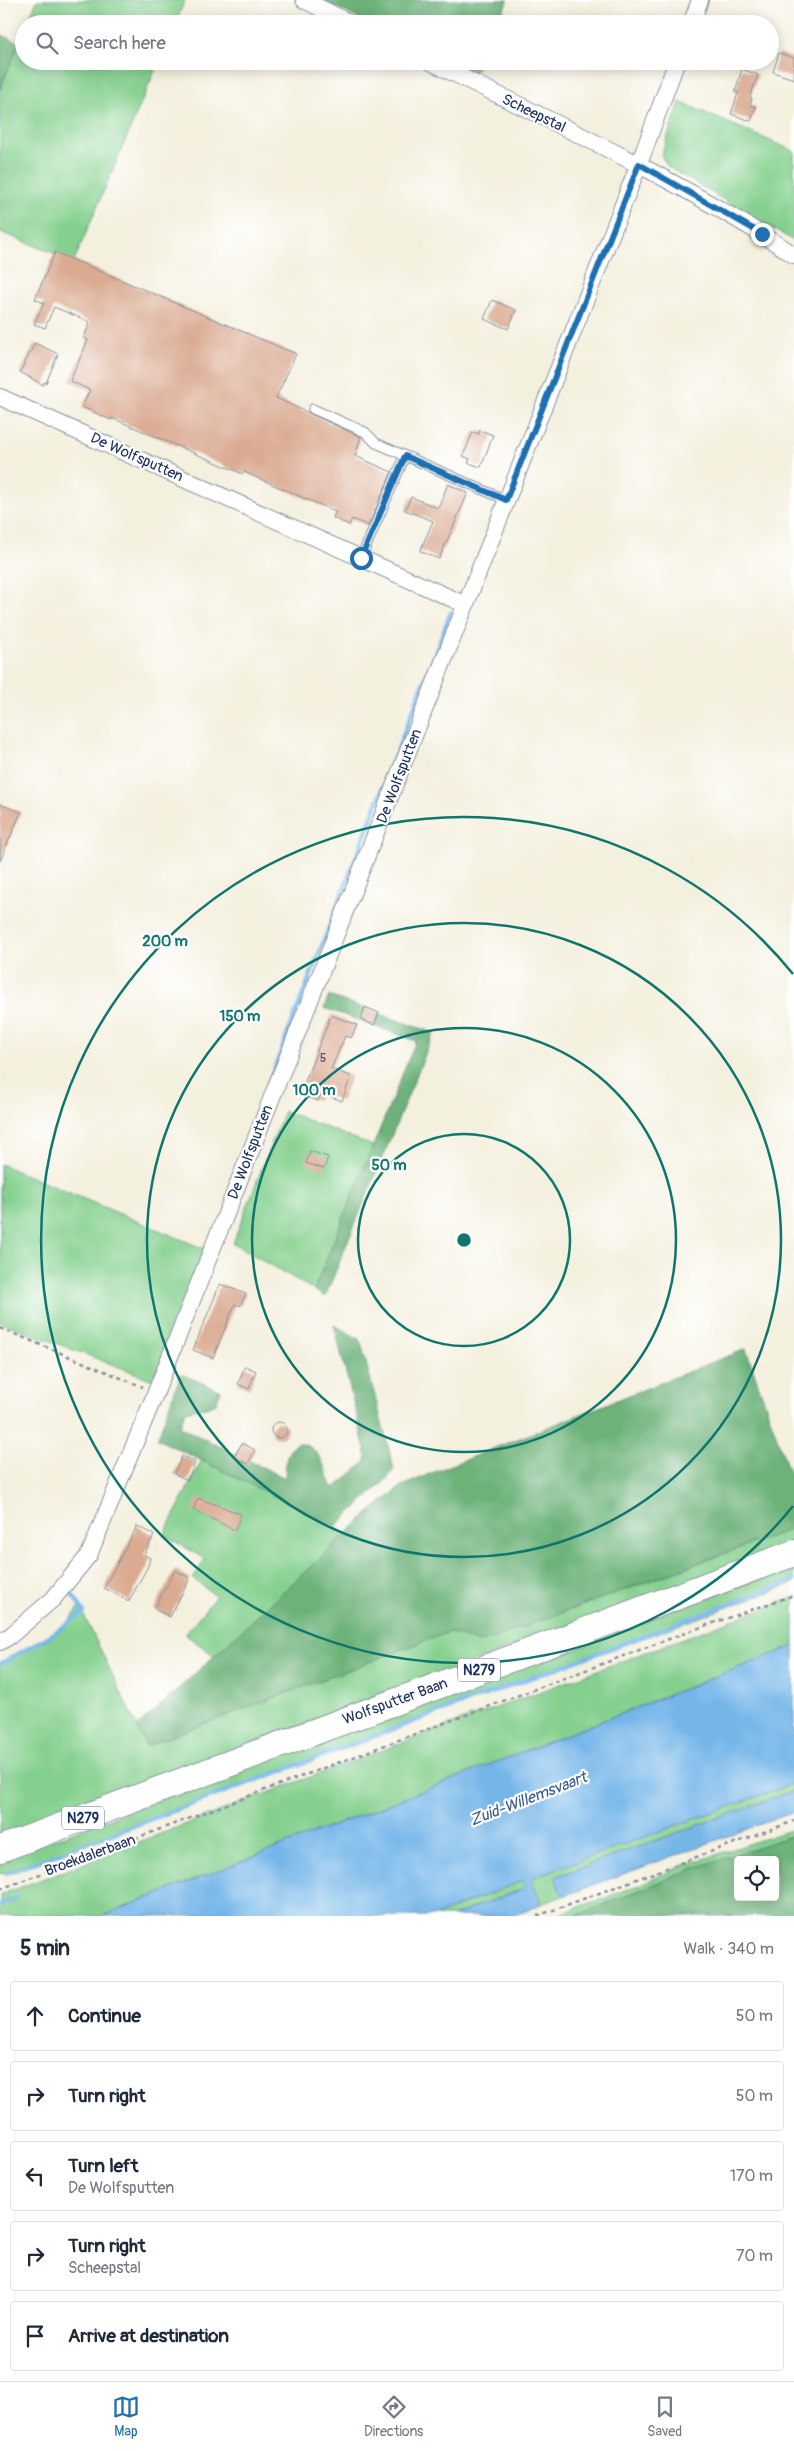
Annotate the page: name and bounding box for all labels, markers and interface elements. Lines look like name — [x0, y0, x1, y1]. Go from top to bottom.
search box — [15, 15, 779, 70]
icon: search — [33, 29, 61, 57]
text: Search here — [73, 31, 166, 55]
street label: Scheepstal — [499, 90, 569, 137]
route end — [751, 223, 774, 246]
street label: De Wolfsputten — [87, 429, 186, 486]
route start — [350, 547, 373, 570]
street label: De Wolfsputten — [373, 726, 426, 826]
text: 200 m — [142, 932, 188, 951]
text: 150 m — [220, 1007, 260, 1026]
house number: 5 — [320, 1051, 326, 1066]
text: 100 m — [293, 1081, 335, 1100]
street label: De Wolfsputten — [224, 1102, 277, 1202]
text: 50 m — [372, 1156, 406, 1175]
centre of rings — [455, 1231, 473, 1249]
road number: N279 — [458, 1658, 500, 1682]
street label: Wolfsputter Baan — [340, 1674, 450, 1729]
water label: Zuid-Willemsvaart — [467, 1767, 591, 1830]
road number: N279 — [62, 1806, 104, 1830]
street label: Broekdalerbaan — [42, 1830, 138, 1881]
map controls — [734, 1856, 779, 1901]
button: locate — [734, 1856, 779, 1901]
text: 5 min — [20, 1935, 70, 1962]
text: Walk · 340 m — [683, 1939, 774, 1959]
icon: ahead — [21, 2002, 49, 2030]
text: Continue — [68, 2004, 141, 2028]
text: 50 m — [736, 2006, 773, 2026]
icon: right — [21, 2082, 49, 2110]
text: Turn right — [68, 2084, 146, 2108]
text: 50 m — [736, 2086, 773, 2106]
text: Turn left — [68, 2154, 138, 2178]
icon: left — [21, 2162, 49, 2190]
text: 170 m — [730, 2166, 773, 2186]
text: De Wolfsputten — [68, 2178, 174, 2198]
text: Turn right — [68, 2234, 146, 2258]
icon: right — [21, 2242, 49, 2270]
text: 70 m — [736, 2246, 773, 2266]
text: Scheepstal — [68, 2258, 141, 2278]
icon: arrive — [21, 2322, 49, 2350]
text: Arrive at destination — [68, 2324, 229, 2348]
tab: Map — [112, 2393, 140, 2440]
tab: Directions — [364, 2393, 423, 2440]
tab: Saved — [647, 2393, 682, 2440]

